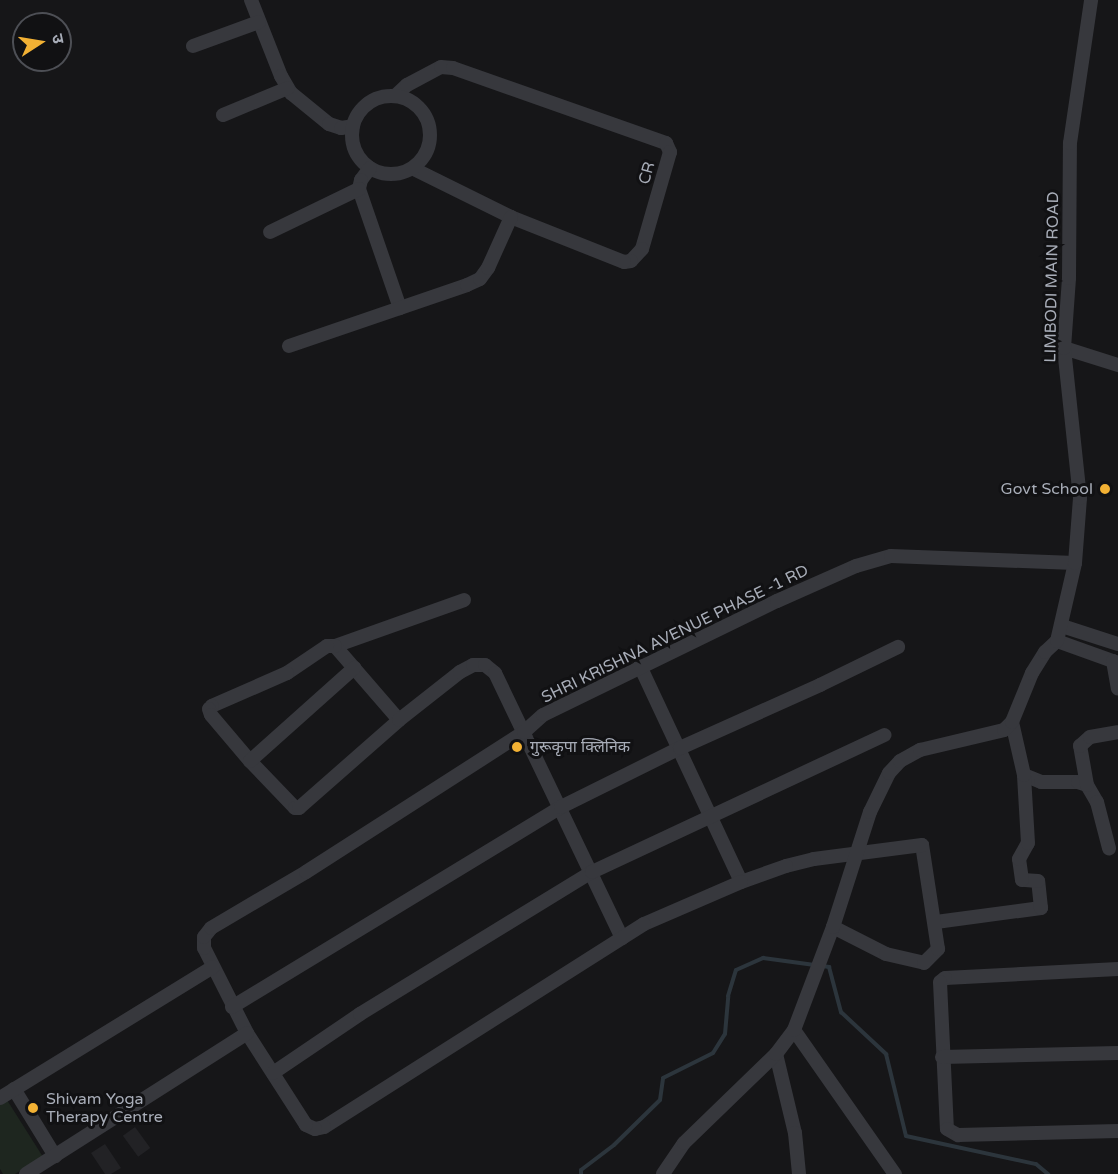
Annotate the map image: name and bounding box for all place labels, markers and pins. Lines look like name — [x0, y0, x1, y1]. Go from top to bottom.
place label: Govt School — [1001, 479, 1093, 499]
marker: Govt School — [1098, 482, 1112, 496]
place label: गुरूकृपा क्लिनिक — [530, 737, 630, 757]
marker: गुरूकृपा क्लिनिक — [508, 738, 526, 756]
place label: Shivam Yoga Therapy Centre — [46, 1089, 163, 1127]
marker: Shivam Yoga Therapy Centre — [24, 1099, 42, 1117]

